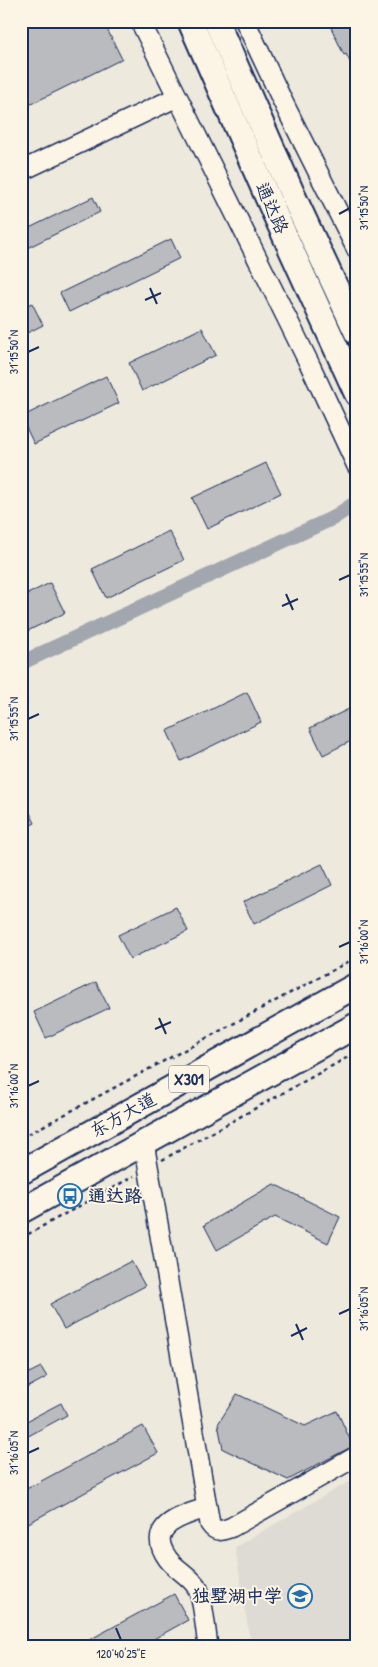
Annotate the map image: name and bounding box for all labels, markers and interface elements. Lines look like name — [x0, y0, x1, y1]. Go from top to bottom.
street label: 通达路 — [250, 178, 295, 238]
text: 31°15'50"N — [355, 186, 372, 230]
text: 31°15'50"N — [5, 330, 22, 374]
text: 31°15'55"N — [355, 553, 372, 597]
text: 31°15'55"N — [5, 697, 22, 741]
text: 31°16'00"N — [355, 920, 372, 964]
text: 31°16'00"N — [5, 1064, 22, 1108]
road number: X301 — [169, 1066, 209, 1092]
street label: 东方大道 — [85, 1086, 160, 1143]
bus stop icon: 通达路 — [57, 1183, 83, 1209]
place label: 通达路 — [88, 1183, 142, 1208]
text: 31°16'05"N — [355, 1287, 372, 1331]
text: 31°16'05"N — [5, 1431, 22, 1475]
place label: 独墅湖中学 — [192, 1583, 282, 1608]
school or university icon: 独墅湖中学 — [287, 1583, 313, 1609]
text: 120°40'25"E — [96, 1645, 146, 1662]

